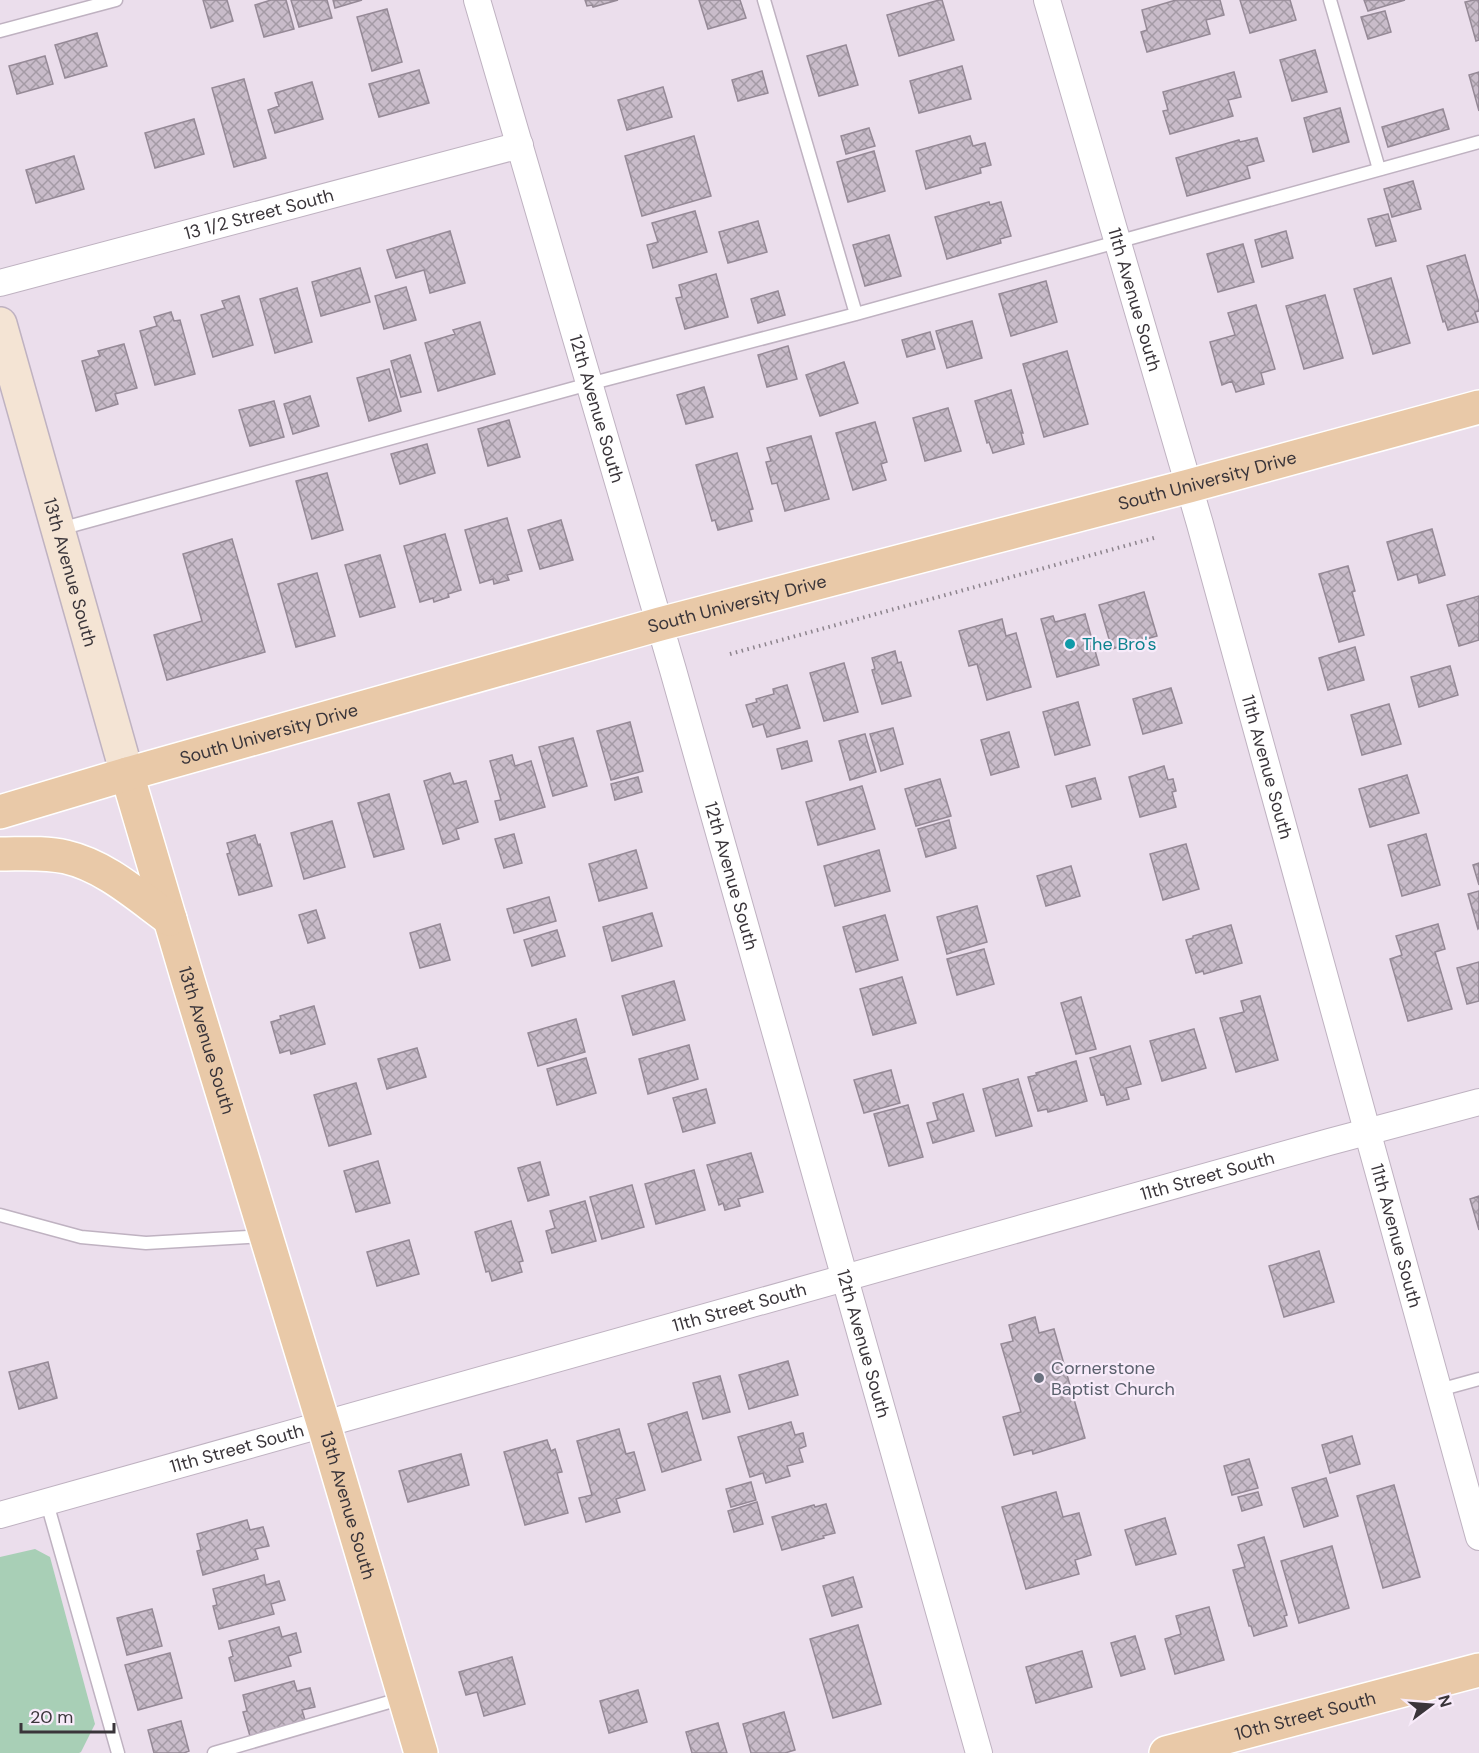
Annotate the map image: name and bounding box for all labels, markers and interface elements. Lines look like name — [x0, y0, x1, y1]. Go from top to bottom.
street label: 13 1/2 Street South — [182, 183, 336, 246]
street label: 11th Avenue South — [1102, 225, 1167, 374]
street label: 12th Avenue South — [564, 332, 630, 486]
street label: South University Drive — [1115, 445, 1299, 516]
street label: 13th Avenue South — [38, 495, 102, 649]
street label: South University Drive — [645, 569, 829, 639]
place label: The Bro's — [1082, 632, 1156, 656]
marker: The Bro's — [1063, 637, 1077, 651]
street label: 11th Avenue South — [1236, 692, 1298, 842]
street label: South University Drive — [177, 698, 361, 771]
street label: 12th Avenue South — [699, 799, 764, 953]
street label: 13th Avenue South — [173, 964, 240, 1117]
street label: 11th Street South — [1138, 1146, 1277, 1206]
street label: 11th Avenue South — [1365, 1161, 1427, 1310]
street label: 12th Avenue South — [831, 1267, 896, 1420]
street label: 11th Street South — [670, 1277, 809, 1338]
place label: Cornerstone Baptist Church — [1051, 1356, 1175, 1401]
marker: Cornerstone Baptist Church — [1032, 1371, 1046, 1385]
street label: 11th Street South — [167, 1418, 307, 1479]
street label: 13th Avenue South — [314, 1429, 381, 1582]
north arrow — [1401, 1675, 1461, 1735]
street label: 10th Street South — [1232, 1686, 1378, 1746]
text: N — [1433, 1692, 1457, 1710]
scale bar — [21, 1696, 114, 1734]
text: 20 m — [30, 1705, 73, 1729]

